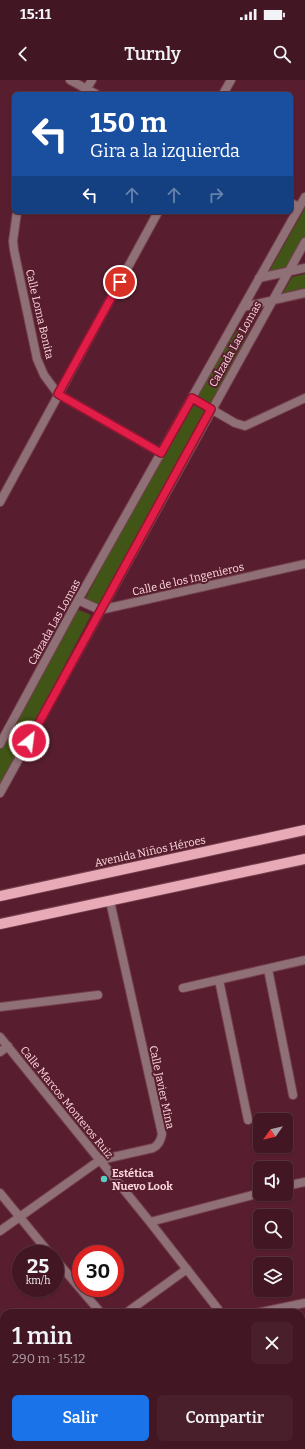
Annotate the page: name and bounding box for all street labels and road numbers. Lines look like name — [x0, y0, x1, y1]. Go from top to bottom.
street label: Calle Loma Bonita — [23, 268, 56, 360]
street label: Calzada Las Lomas — [207, 299, 264, 389]
street label: Calle de los Ingenieros — [131, 560, 245, 599]
street label: Calzada Las Lomas — [26, 577, 83, 667]
street label: Avenida Niños Héroes — [93, 833, 207, 870]
street label: Calle Marcos Monteros Ruiz — [17, 1044, 116, 1161]
street label: Calle Javier Mina — [146, 1044, 177, 1130]

